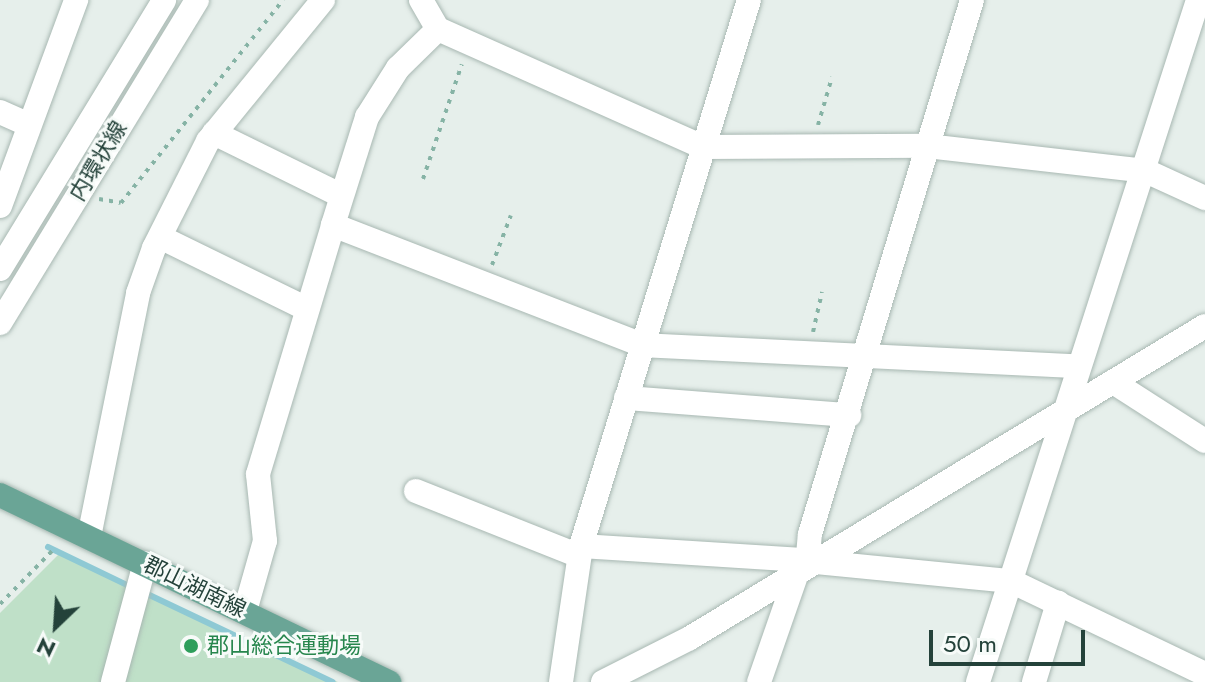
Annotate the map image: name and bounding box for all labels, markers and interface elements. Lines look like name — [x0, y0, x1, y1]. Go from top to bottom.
street label: 内環状線 — [64, 116, 132, 206]
street label: 郡山湖南線 — [140, 551, 250, 623]
north arrow — [16, 586, 96, 666]
scale bar — [933, 614, 1089, 664]
text: 50 m — [943, 626, 997, 661]
text: N — [31, 630, 61, 666]
place label: 郡山総合運動場 — [207, 633, 361, 659]
marker: 郡山総合運動場 — [182, 637, 200, 655]

